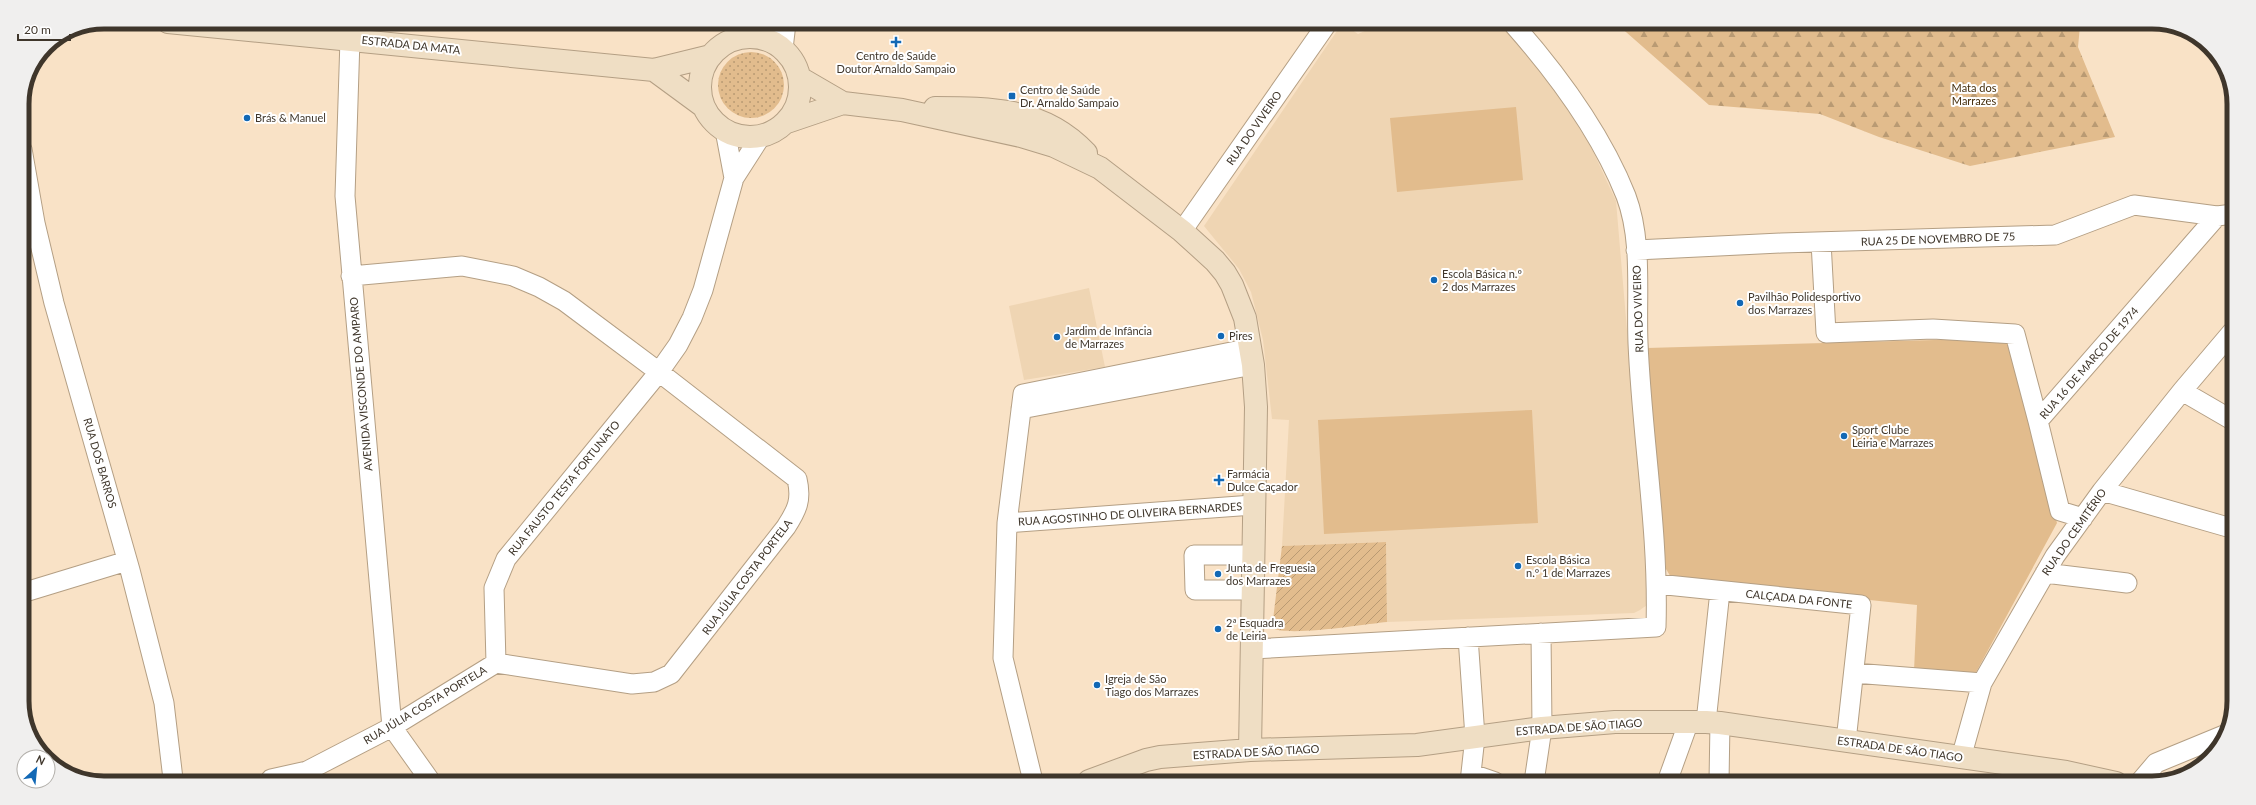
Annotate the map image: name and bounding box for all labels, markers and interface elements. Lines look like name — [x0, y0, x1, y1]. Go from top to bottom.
scale bar — [18, 16, 70, 42]
text: 20 m — [24, 22, 51, 37]
street label: ESTRADA DA MATA — [361, 33, 462, 56]
marker: Centro de Saúde Doutor Arnaldo Sampaio — [890, 36, 902, 48]
place label: Centro de Saúde Doutor Arnaldo Sampaio — [837, 49, 955, 75]
park label: Mata dos Marrazes — [1952, 81, 1997, 107]
place label: Centro de Saúde Dr. Arnaldo Sampaio — [1020, 83, 1119, 109]
street label: RUA DO VIVEIRO — [1223, 88, 1284, 167]
marker: Centro de Saúde Dr. Arnaldo Sampaio — [1007, 91, 1017, 101]
place label: Brás & Manuel — [255, 111, 326, 124]
marker: Brás & Manuel — [242, 113, 252, 123]
street label: RUA 25 DE NOVEMBRO DE 75 — [1860, 229, 2015, 248]
street label: RUA DO VIVEIRO — [1629, 265, 1646, 353]
place label: Escola Básica n.º 2 dos Marrazes — [1442, 267, 1522, 293]
marker: Escola Básica n.º 2 dos Marrazes — [1429, 275, 1439, 285]
place label: Pavilhão Polidesportivo dos Marrazes — [1748, 290, 1861, 316]
street label: AVENIDA VISCONDE DO AMPARO — [346, 296, 375, 472]
marker: Pavilhão Polidesportivo dos Marrazes — [1735, 298, 1745, 308]
street label: RUA 16 DE MARÇO DE 1974 — [2036, 304, 2141, 421]
place label: Jardim de Infância de Marrazes — [1065, 324, 1152, 350]
place label: Pires — [1229, 329, 1253, 342]
marker: Pires — [1216, 331, 1226, 341]
marker: Jardim de Infância de Marrazes — [1052, 332, 1062, 342]
street label: RUA DOS BARROS — [81, 416, 120, 510]
street label: RUA FAUSTO TESTA FORTUNATO — [505, 418, 622, 558]
place label: Sport Clube Leiria e Marrazes — [1852, 423, 1934, 449]
marker: Sport Clube Leiria e Marrazes — [1839, 431, 1849, 441]
place label: Farmácia Dulce Caçador — [1227, 467, 1298, 493]
marker: Farmácia Dulce Caçador — [1214, 475, 1224, 485]
street label: RUA DO CEMITÉRIO — [2039, 486, 2109, 578]
street label: RUA AGOSTINHO DE OLIVEIRA BERNARDES — [1017, 499, 1243, 528]
street label: RUA JÚLIA COSTA PORTELA — [699, 516, 795, 637]
place label: Escola Básica n.º 1 de Marrazes — [1526, 553, 1611, 579]
place label: Junta de Freguesia dos Marrazes — [1226, 561, 1316, 587]
marker: Escola Básica n.º 1 de Marrazes — [1513, 561, 1523, 571]
marker: Junta de Freguesia dos Marrazes — [1213, 569, 1223, 579]
street label: CALÇADA DA FONTE — [1745, 586, 1853, 611]
place label: 2ª Esquadra de Leiria — [1226, 616, 1284, 642]
marker: 2ª Esquadra de Leiria — [1213, 624, 1223, 634]
street label: RUA JÚLIA COSTA PORTELA — [361, 662, 489, 747]
place label: Igreja de São Tiago dos Marrazes — [1105, 672, 1199, 698]
marker: Igreja de São Tiago dos Marrazes — [1092, 680, 1102, 690]
street label: ESTRADA DE SÃO TIAGO — [1515, 716, 1643, 737]
street label: ESTRADA DE SÃO TIAGO — [1836, 733, 1964, 764]
street label: ESTRADA DE SÃO TIAGO — [1192, 742, 1320, 761]
north arrow — [16, 749, 56, 789]
text: N — [34, 752, 47, 767]

